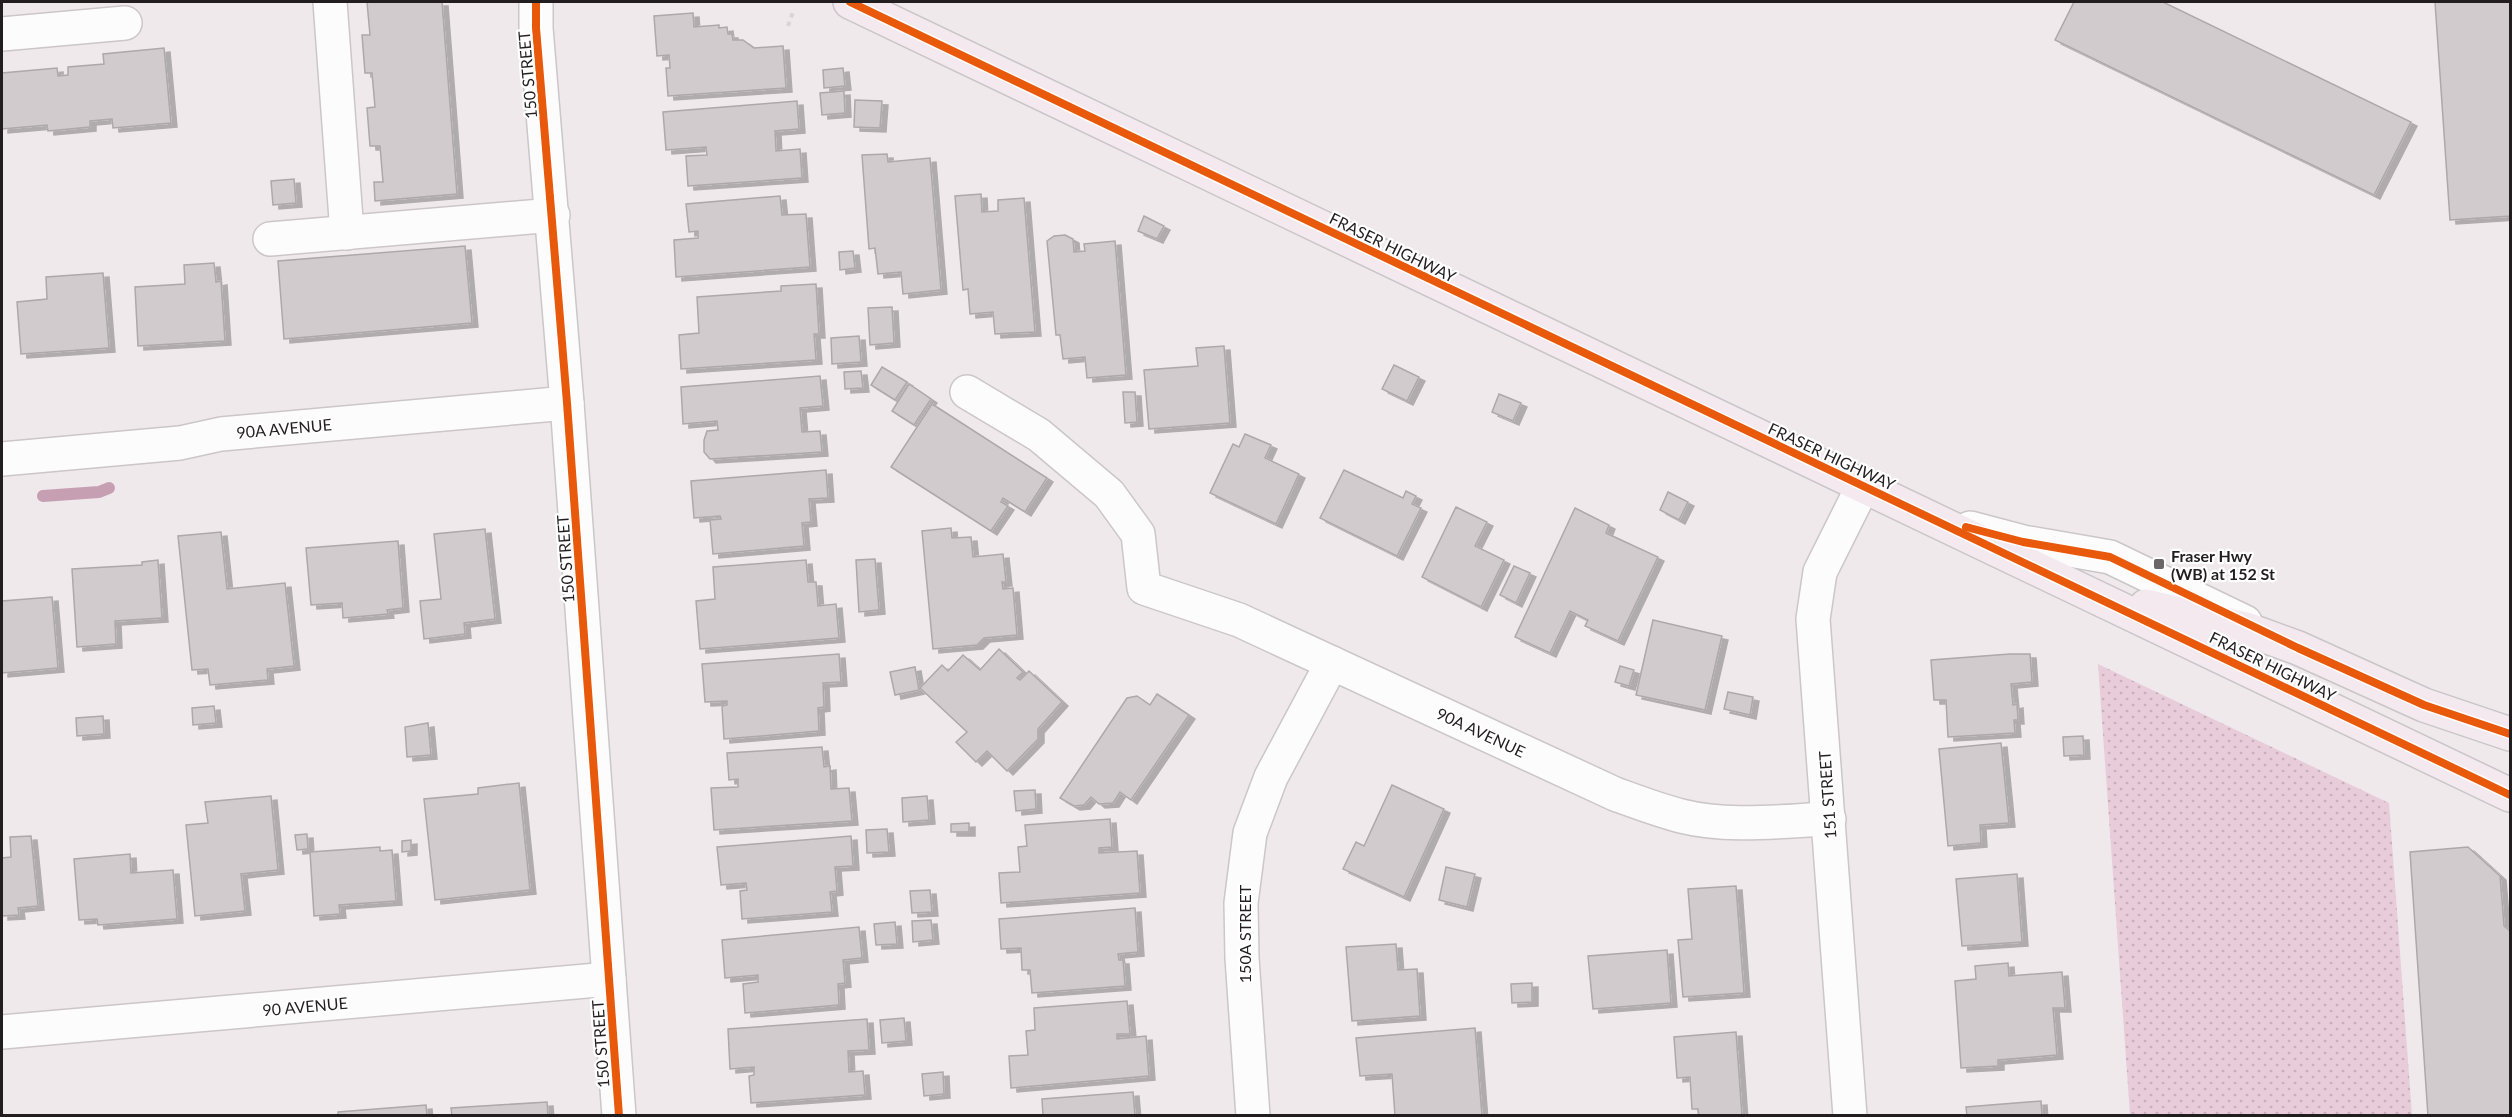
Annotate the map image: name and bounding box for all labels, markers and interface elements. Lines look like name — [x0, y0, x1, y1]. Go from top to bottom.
street label: 150 STREET — [514, 30, 540, 120]
street label: FRASER HIGHWAY — [1327, 208, 1459, 286]
street label: 90A AVENUE — [236, 414, 332, 442]
street label: FRASER HIGHWAY — [1765, 418, 1899, 494]
street label: 150 STREET — [552, 514, 578, 604]
place label: Fraser Hwy (WB) at 152 St — [2171, 546, 2275, 583]
marker: Fraser Hwy (WB) at 152 St — [2152, 557, 2166, 571]
street label: FRASER HIGHWAY — [2207, 627, 2339, 705]
street label: 90A AVENUE — [1434, 703, 1528, 761]
street label: 151 STREET — [1814, 750, 1840, 840]
street label: 150A STREET — [1235, 884, 1254, 983]
street label: 90 AVENUE — [262, 993, 348, 1019]
street label: 150 STREET — [587, 999, 613, 1089]

